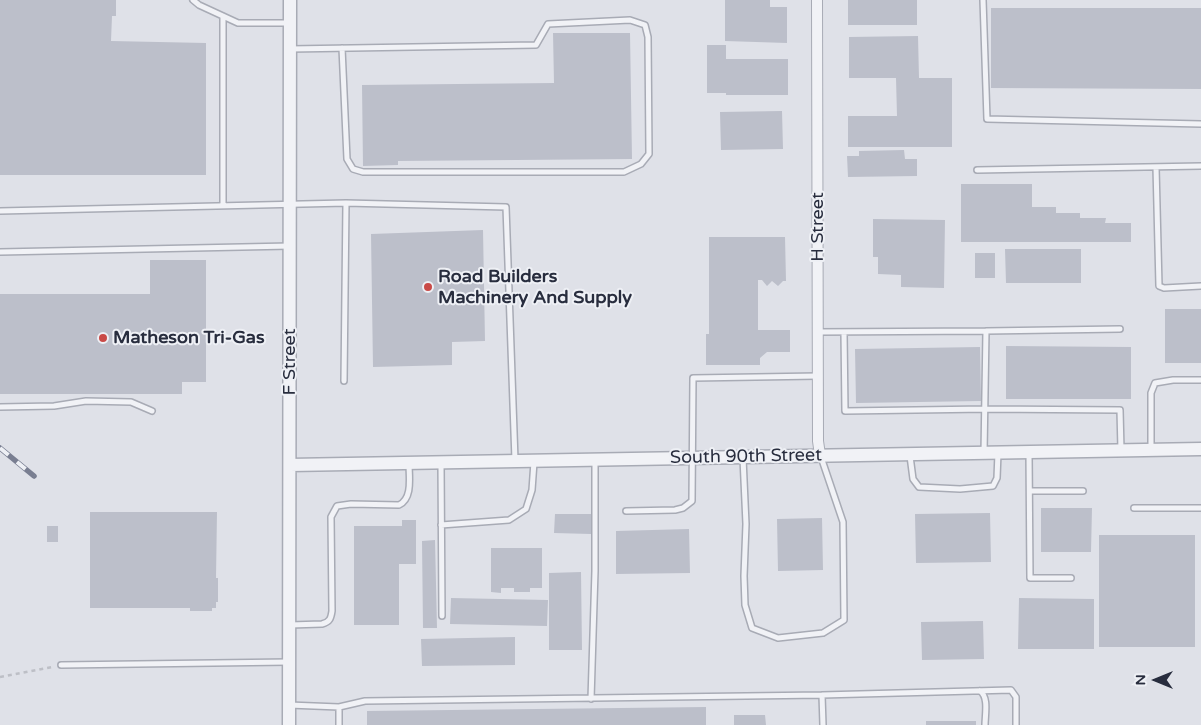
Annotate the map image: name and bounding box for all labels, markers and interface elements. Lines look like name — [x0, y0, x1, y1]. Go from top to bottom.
street label: H Street — [807, 192, 829, 262]
place label: Road Builders Machinery And Supply — [438, 266, 632, 308]
marker: Road Builders Machinery And Supply — [422, 281, 434, 293]
place label: Matheson Tri-Gas — [113, 327, 265, 349]
street label: F Street — [279, 328, 301, 396]
marker: Matheson Tri-Gas — [97, 332, 109, 344]
street label: South 90th Street — [670, 445, 822, 469]
north arrow — [1131, 655, 1181, 705]
text: N — [1132, 674, 1149, 686]

